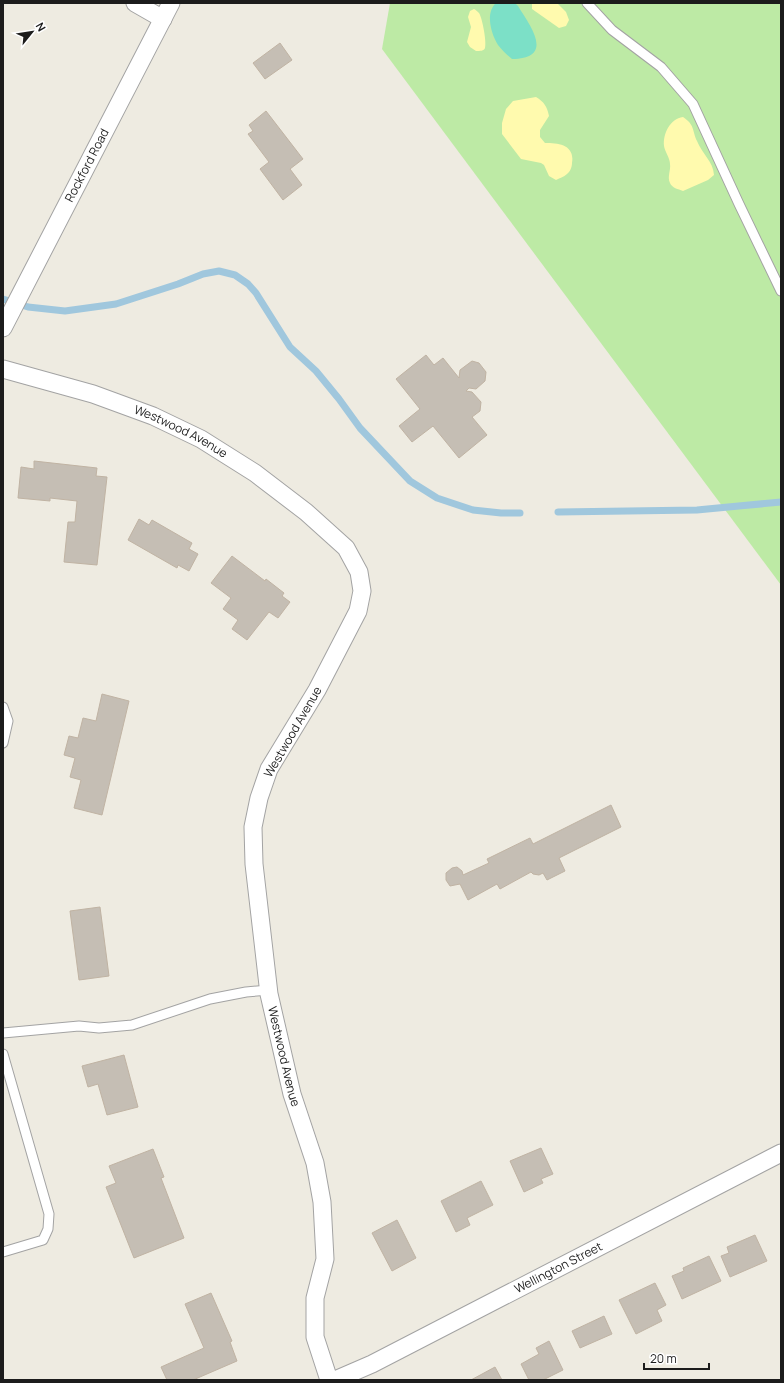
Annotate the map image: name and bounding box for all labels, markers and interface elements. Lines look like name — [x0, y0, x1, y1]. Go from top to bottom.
north arrow — [12, 12, 52, 52]
text: N — [33, 20, 50, 34]
street label: Rockford Road — [61, 125, 113, 205]
street label: Westwood Avenue — [132, 401, 231, 462]
street label: Westwood Avenue — [260, 683, 326, 780]
street label: Westwood Avenue — [264, 1004, 305, 1109]
street label: Wellington Street — [511, 1238, 605, 1297]
scale bar — [644, 1345, 709, 1371]
text: 20 m — [650, 1350, 677, 1367]

